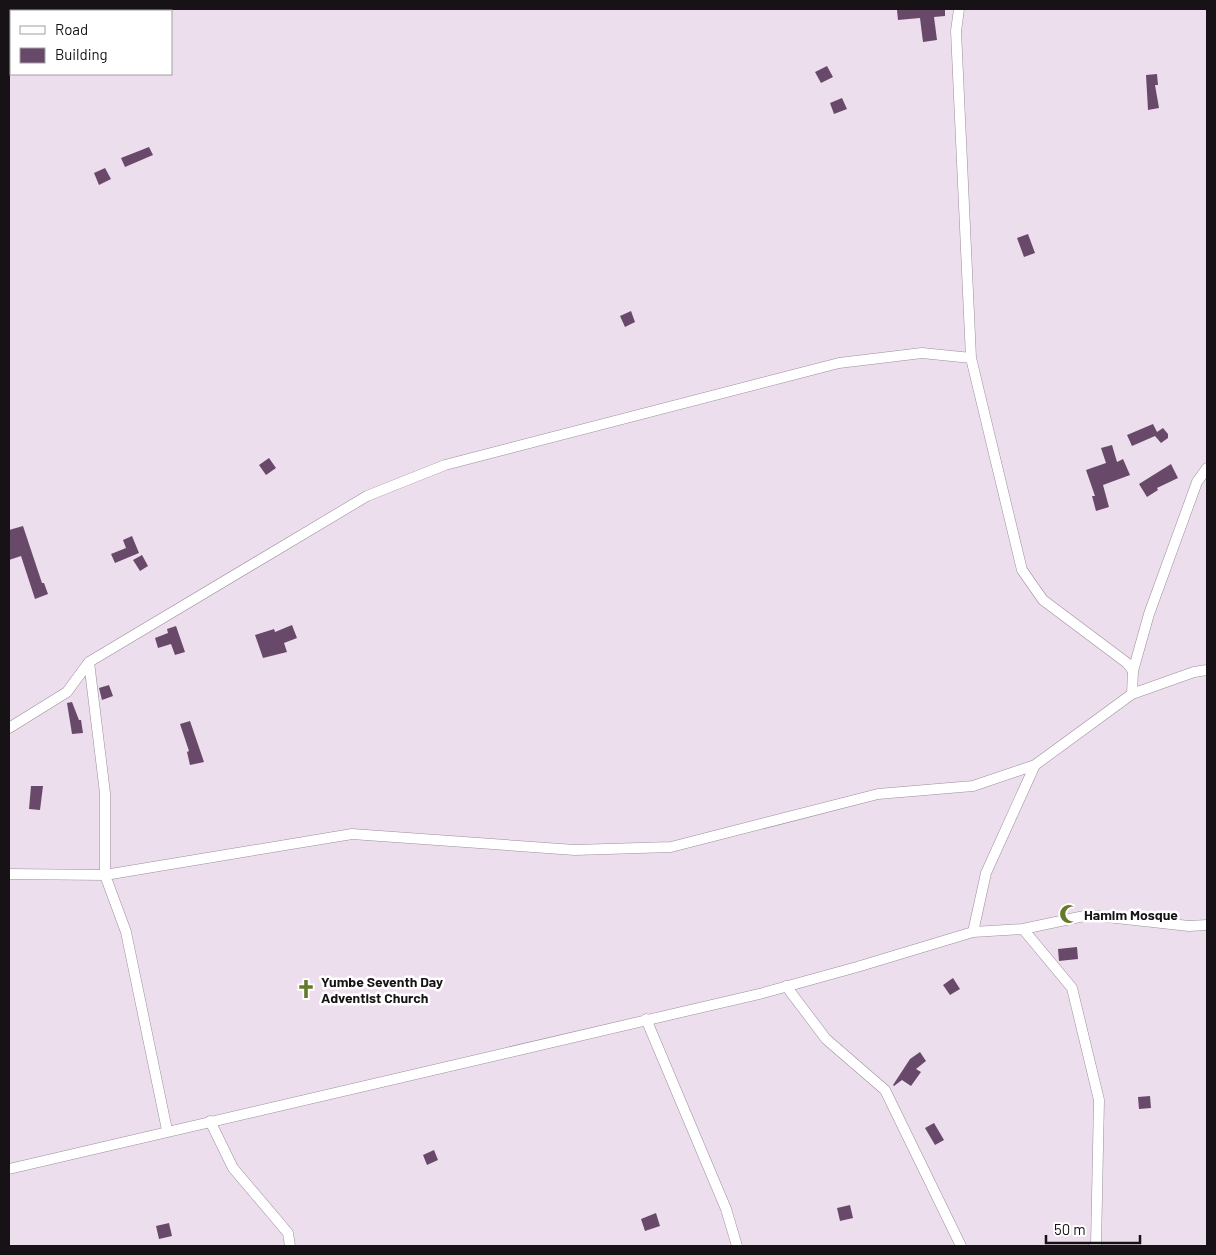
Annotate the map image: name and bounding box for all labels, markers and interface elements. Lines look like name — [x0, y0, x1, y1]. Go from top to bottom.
legend — [10, 10, 172, 75]
text: Road — [55, 20, 88, 38]
text: Building — [55, 45, 108, 63]
mosque icon: Hamim Mosque — [1058, 903, 1080, 925]
place label: Hamim Mosque — [1084, 906, 1178, 923]
place label: Yumbe Seventh Day Adventist Church — [321, 973, 443, 1006]
church icon: Yumbe Seventh Day Adventist Church — [295, 978, 317, 1000]
scale bar — [1046, 1212, 1140, 1244]
text: 50 m — [1054, 1220, 1086, 1238]

